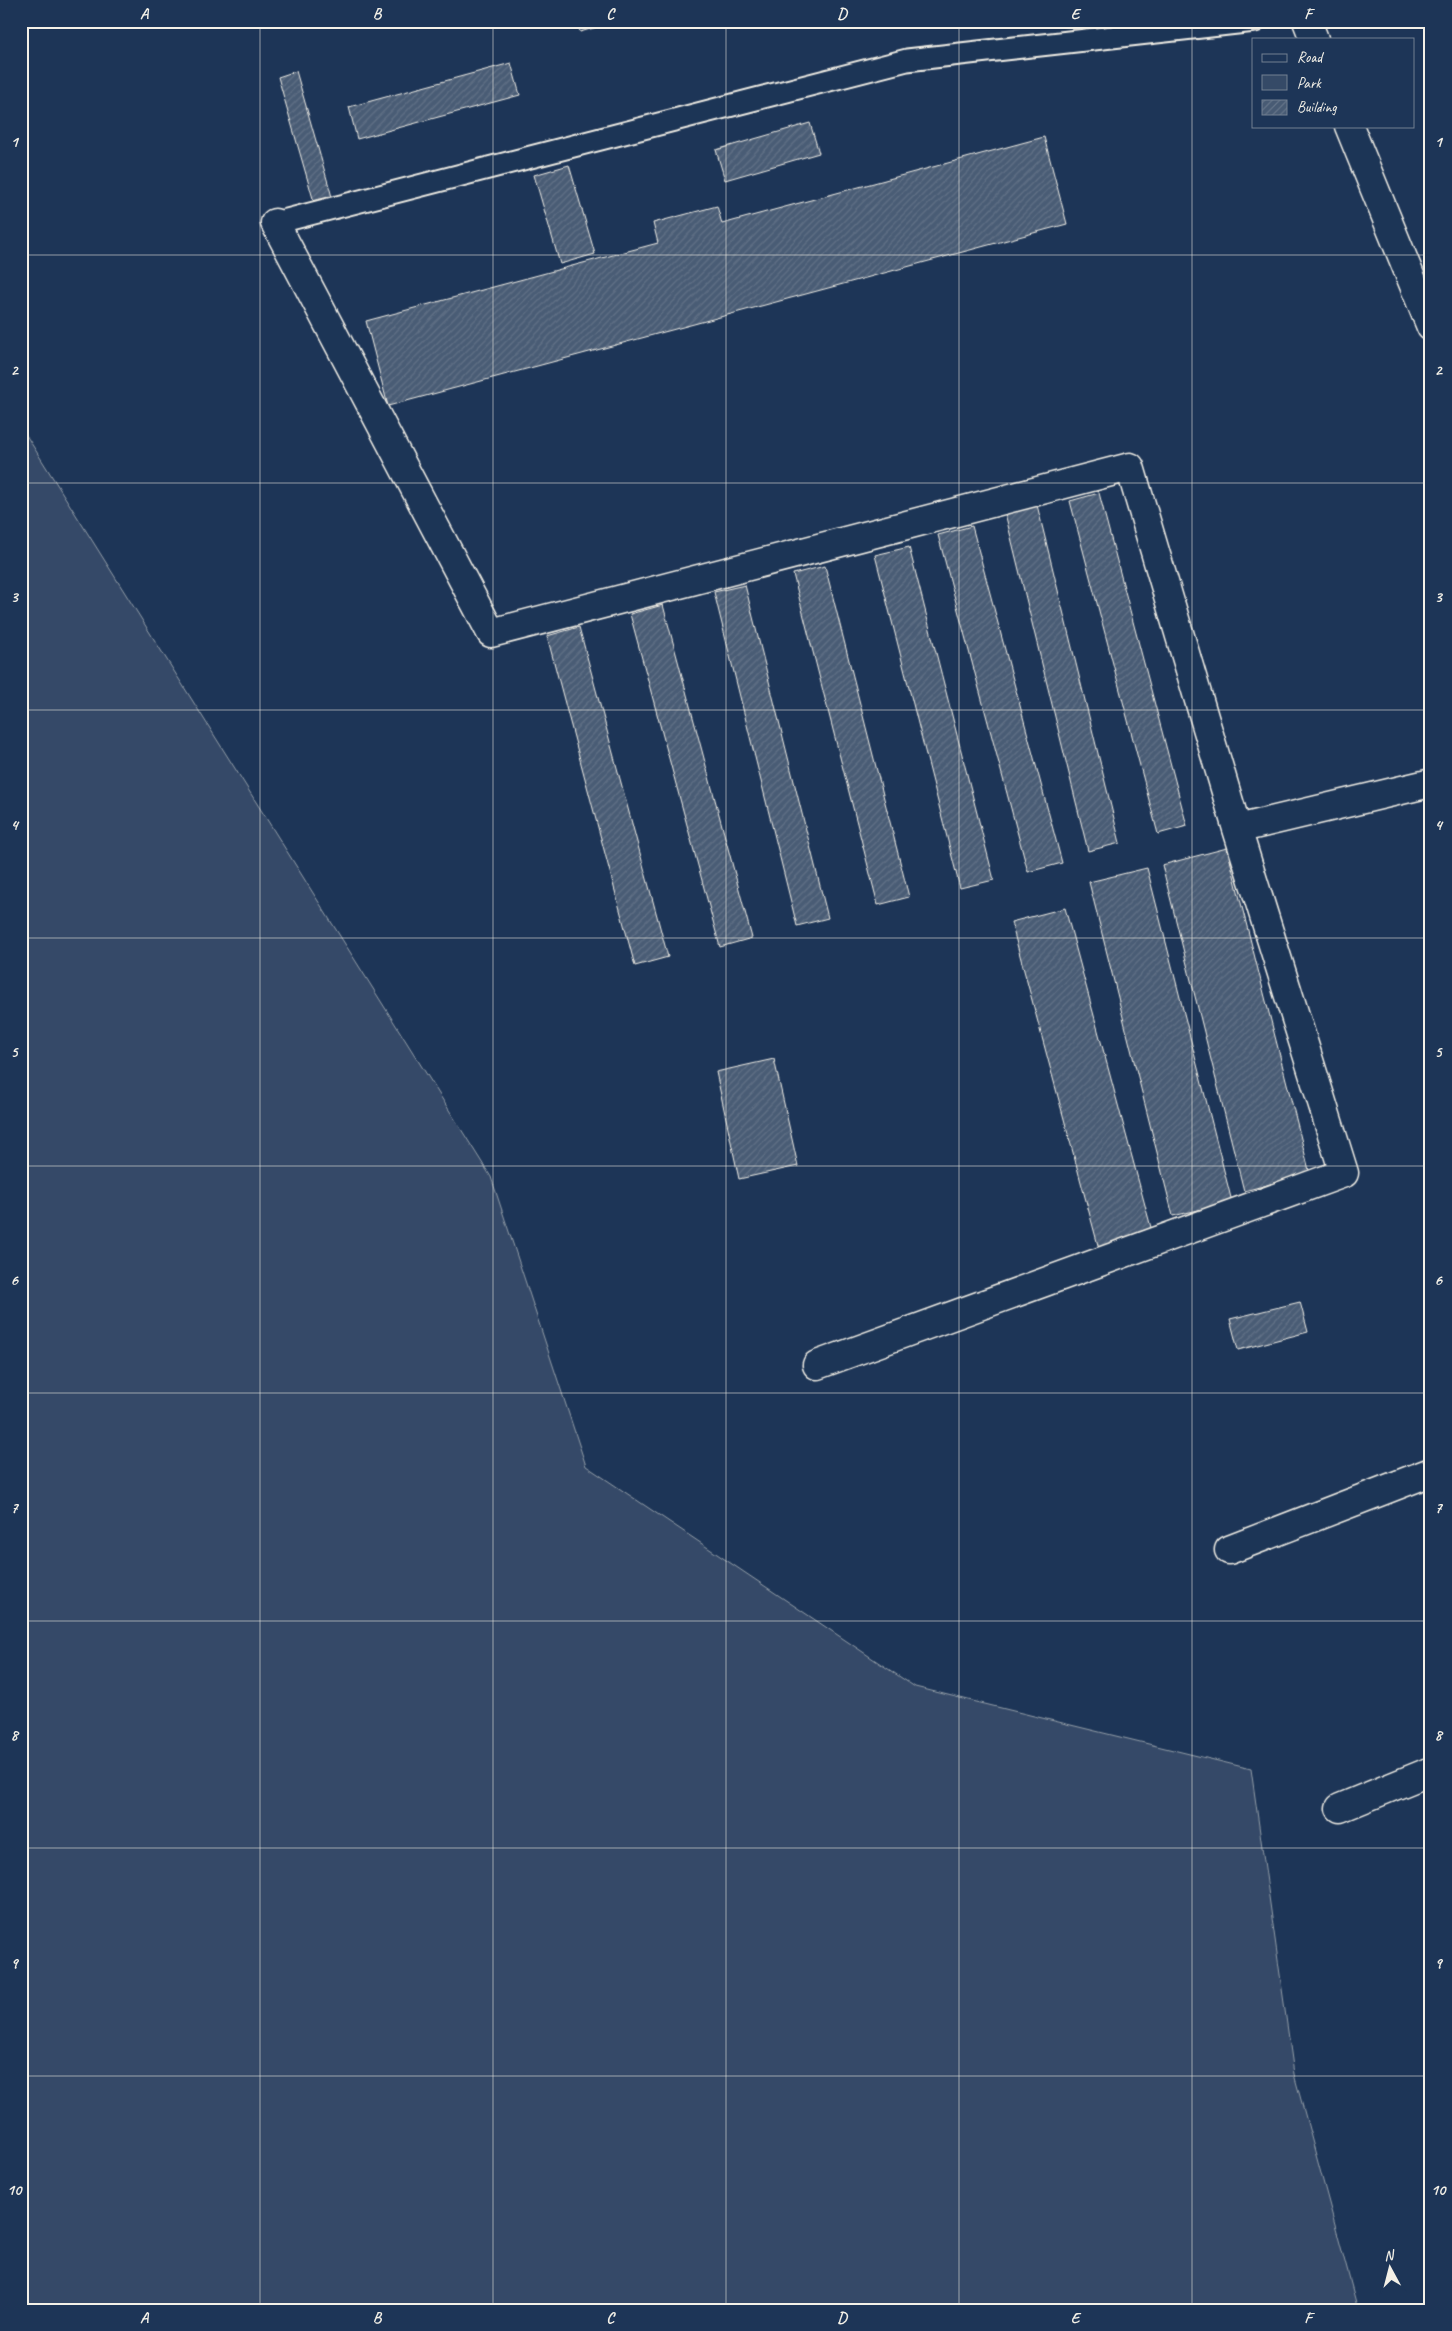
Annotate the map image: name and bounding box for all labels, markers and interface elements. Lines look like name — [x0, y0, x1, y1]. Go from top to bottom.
text: A — [140, 4, 150, 24]
text: B — [373, 4, 383, 24]
text: C — [606, 4, 616, 24]
text: D — [837, 4, 848, 24]
text: E — [1071, 4, 1082, 24]
text: F — [1304, 4, 1315, 24]
legend — [1252, 38, 1414, 128]
text: Road — [1297, 48, 1324, 67]
text: Park — [1297, 74, 1322, 93]
text: Building — [1297, 98, 1337, 117]
text: 1 — [10, 132, 19, 152]
text: 1 — [1434, 132, 1443, 152]
text: 2 — [10, 360, 19, 380]
text: 2 — [1434, 360, 1443, 380]
text: 3 — [10, 587, 19, 607]
text: 3 — [1434, 587, 1443, 607]
text: 4 — [10, 815, 19, 835]
text: 4 — [1434, 815, 1443, 835]
text: 5 — [11, 1042, 20, 1062]
text: 5 — [1435, 1042, 1444, 1062]
text: 6 — [10, 1270, 19, 1290]
text: 6 — [1434, 1270, 1443, 1290]
text: 7 — [10, 1498, 19, 1518]
text: 7 — [1434, 1498, 1443, 1518]
text: 8 — [10, 1725, 19, 1745]
text: 8 — [1434, 1725, 1443, 1745]
text: 9 — [10, 1953, 19, 1973]
text: 9 — [1434, 1953, 1443, 1973]
text: 10 — [7, 2180, 23, 2200]
text: 10 — [1431, 2180, 1447, 2200]
north arrow — [1364, 2244, 1414, 2294]
text: N — [1383, 2246, 1396, 2265]
text: A — [140, 2308, 150, 2328]
text: B — [373, 2308, 383, 2328]
text: C — [606, 2308, 616, 2328]
text: D — [837, 2308, 848, 2328]
text: E — [1071, 2308, 1082, 2328]
text: F — [1304, 2308, 1315, 2328]

